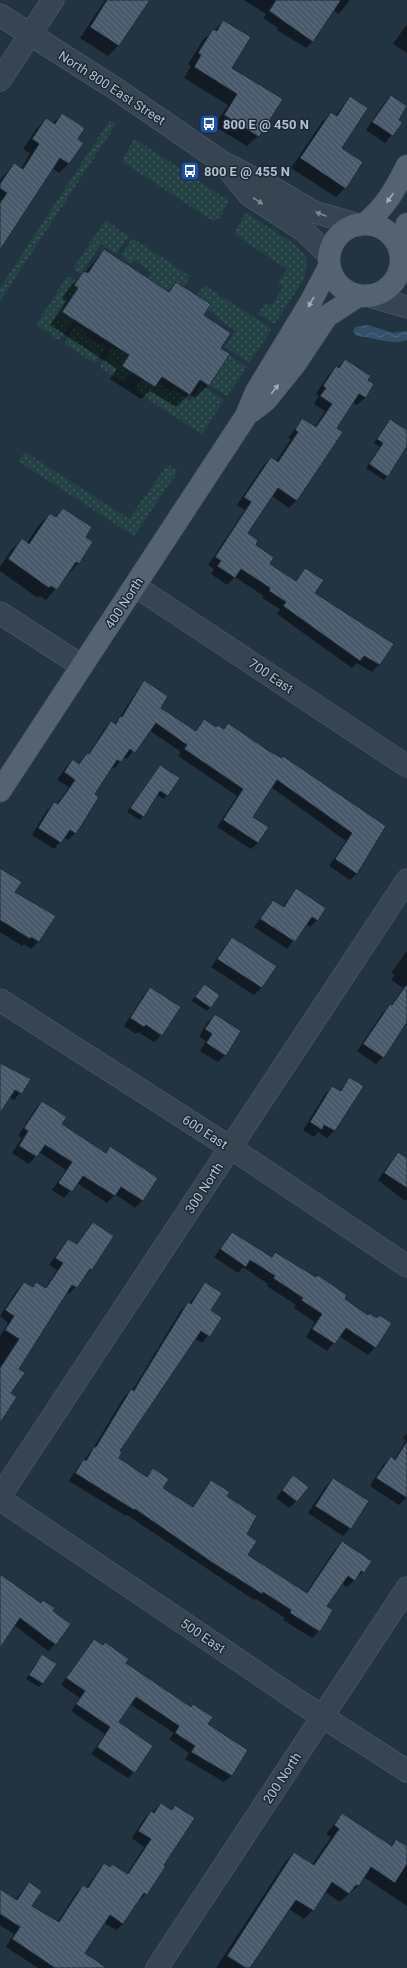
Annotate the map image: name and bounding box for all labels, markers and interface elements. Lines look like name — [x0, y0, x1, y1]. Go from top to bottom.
street label: North 800 East Street — [56, 48, 168, 128]
bus stop icon: 800 E @ 450 N — [198, 113, 220, 135]
place label: 800 E @ 450 N — [223, 117, 309, 132]
bus stop icon: 800 E @ 455 N — [179, 160, 201, 182]
place label: 800 E @ 455 N — [204, 164, 290, 179]
one-way arrow — [386, 192, 394, 203]
one-way arrow — [253, 197, 264, 204]
one-way arrow — [315, 211, 327, 217]
one-way arrow — [307, 296, 314, 308]
one-way arrow — [271, 384, 279, 395]
street label: 400 North — [102, 575, 146, 631]
street label: 700 East — [246, 656, 296, 696]
street label: 600 East — [180, 1112, 230, 1152]
street label: 300 North — [182, 1160, 226, 1216]
street label: 500 East — [178, 1616, 228, 1656]
street label: 200 North — [260, 1750, 304, 1806]

